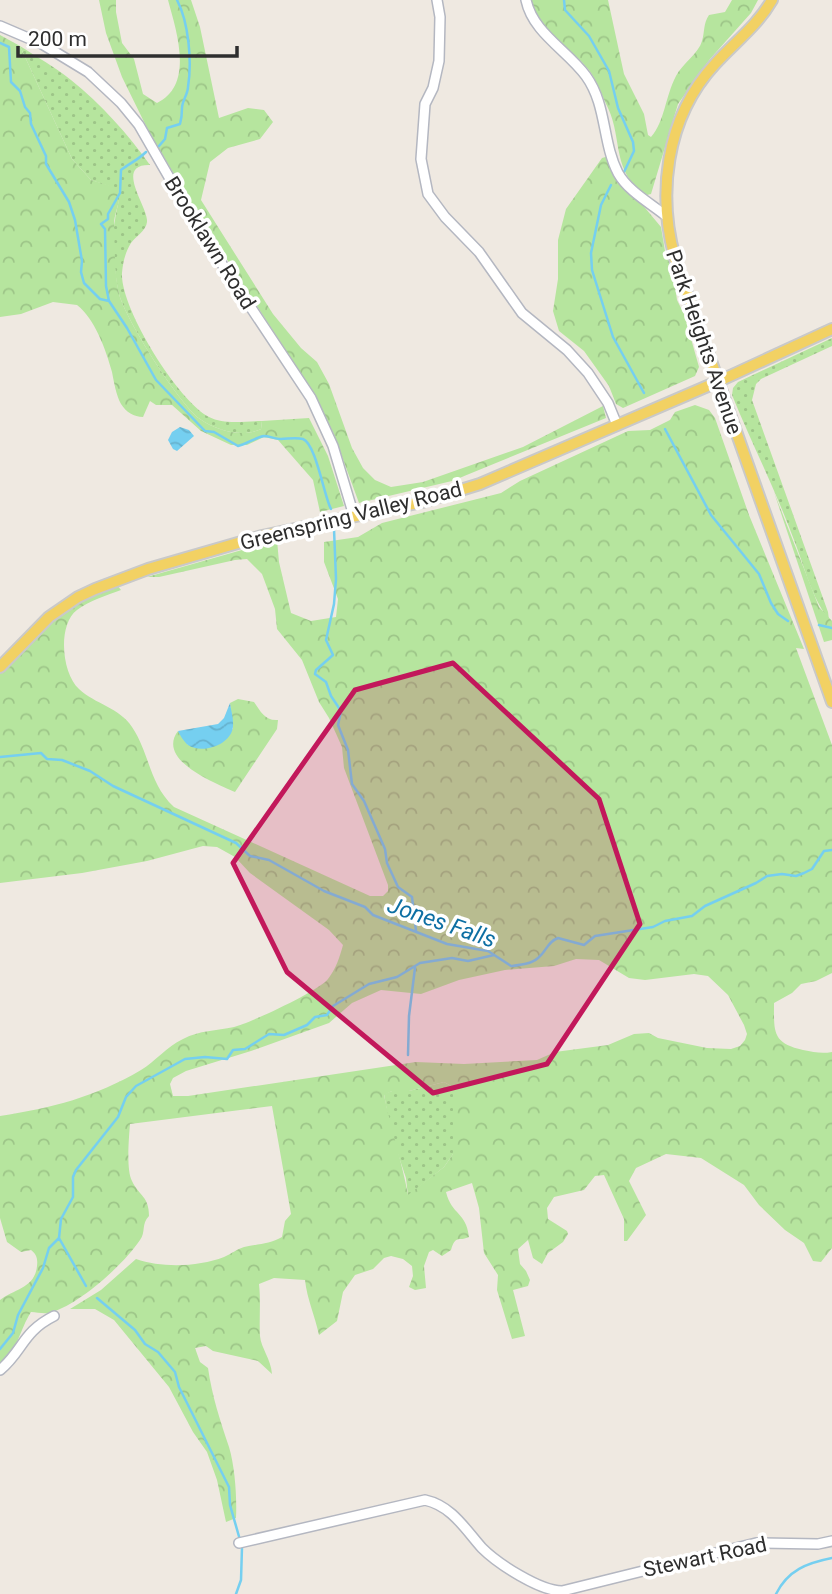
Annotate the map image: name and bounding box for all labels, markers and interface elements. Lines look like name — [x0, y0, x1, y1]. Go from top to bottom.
scale bar — [18, 14, 236, 58]
text: 200 m — [28, 27, 87, 51]
street label: Brooklawn Road — [160, 172, 260, 314]
street label: Park Heights Avenue — [661, 247, 747, 437]
street label: Greenspring Valley Road — [238, 477, 464, 555]
water label: Jones Falls — [384, 891, 500, 954]
street label: Stewart Road — [641, 1532, 769, 1582]

